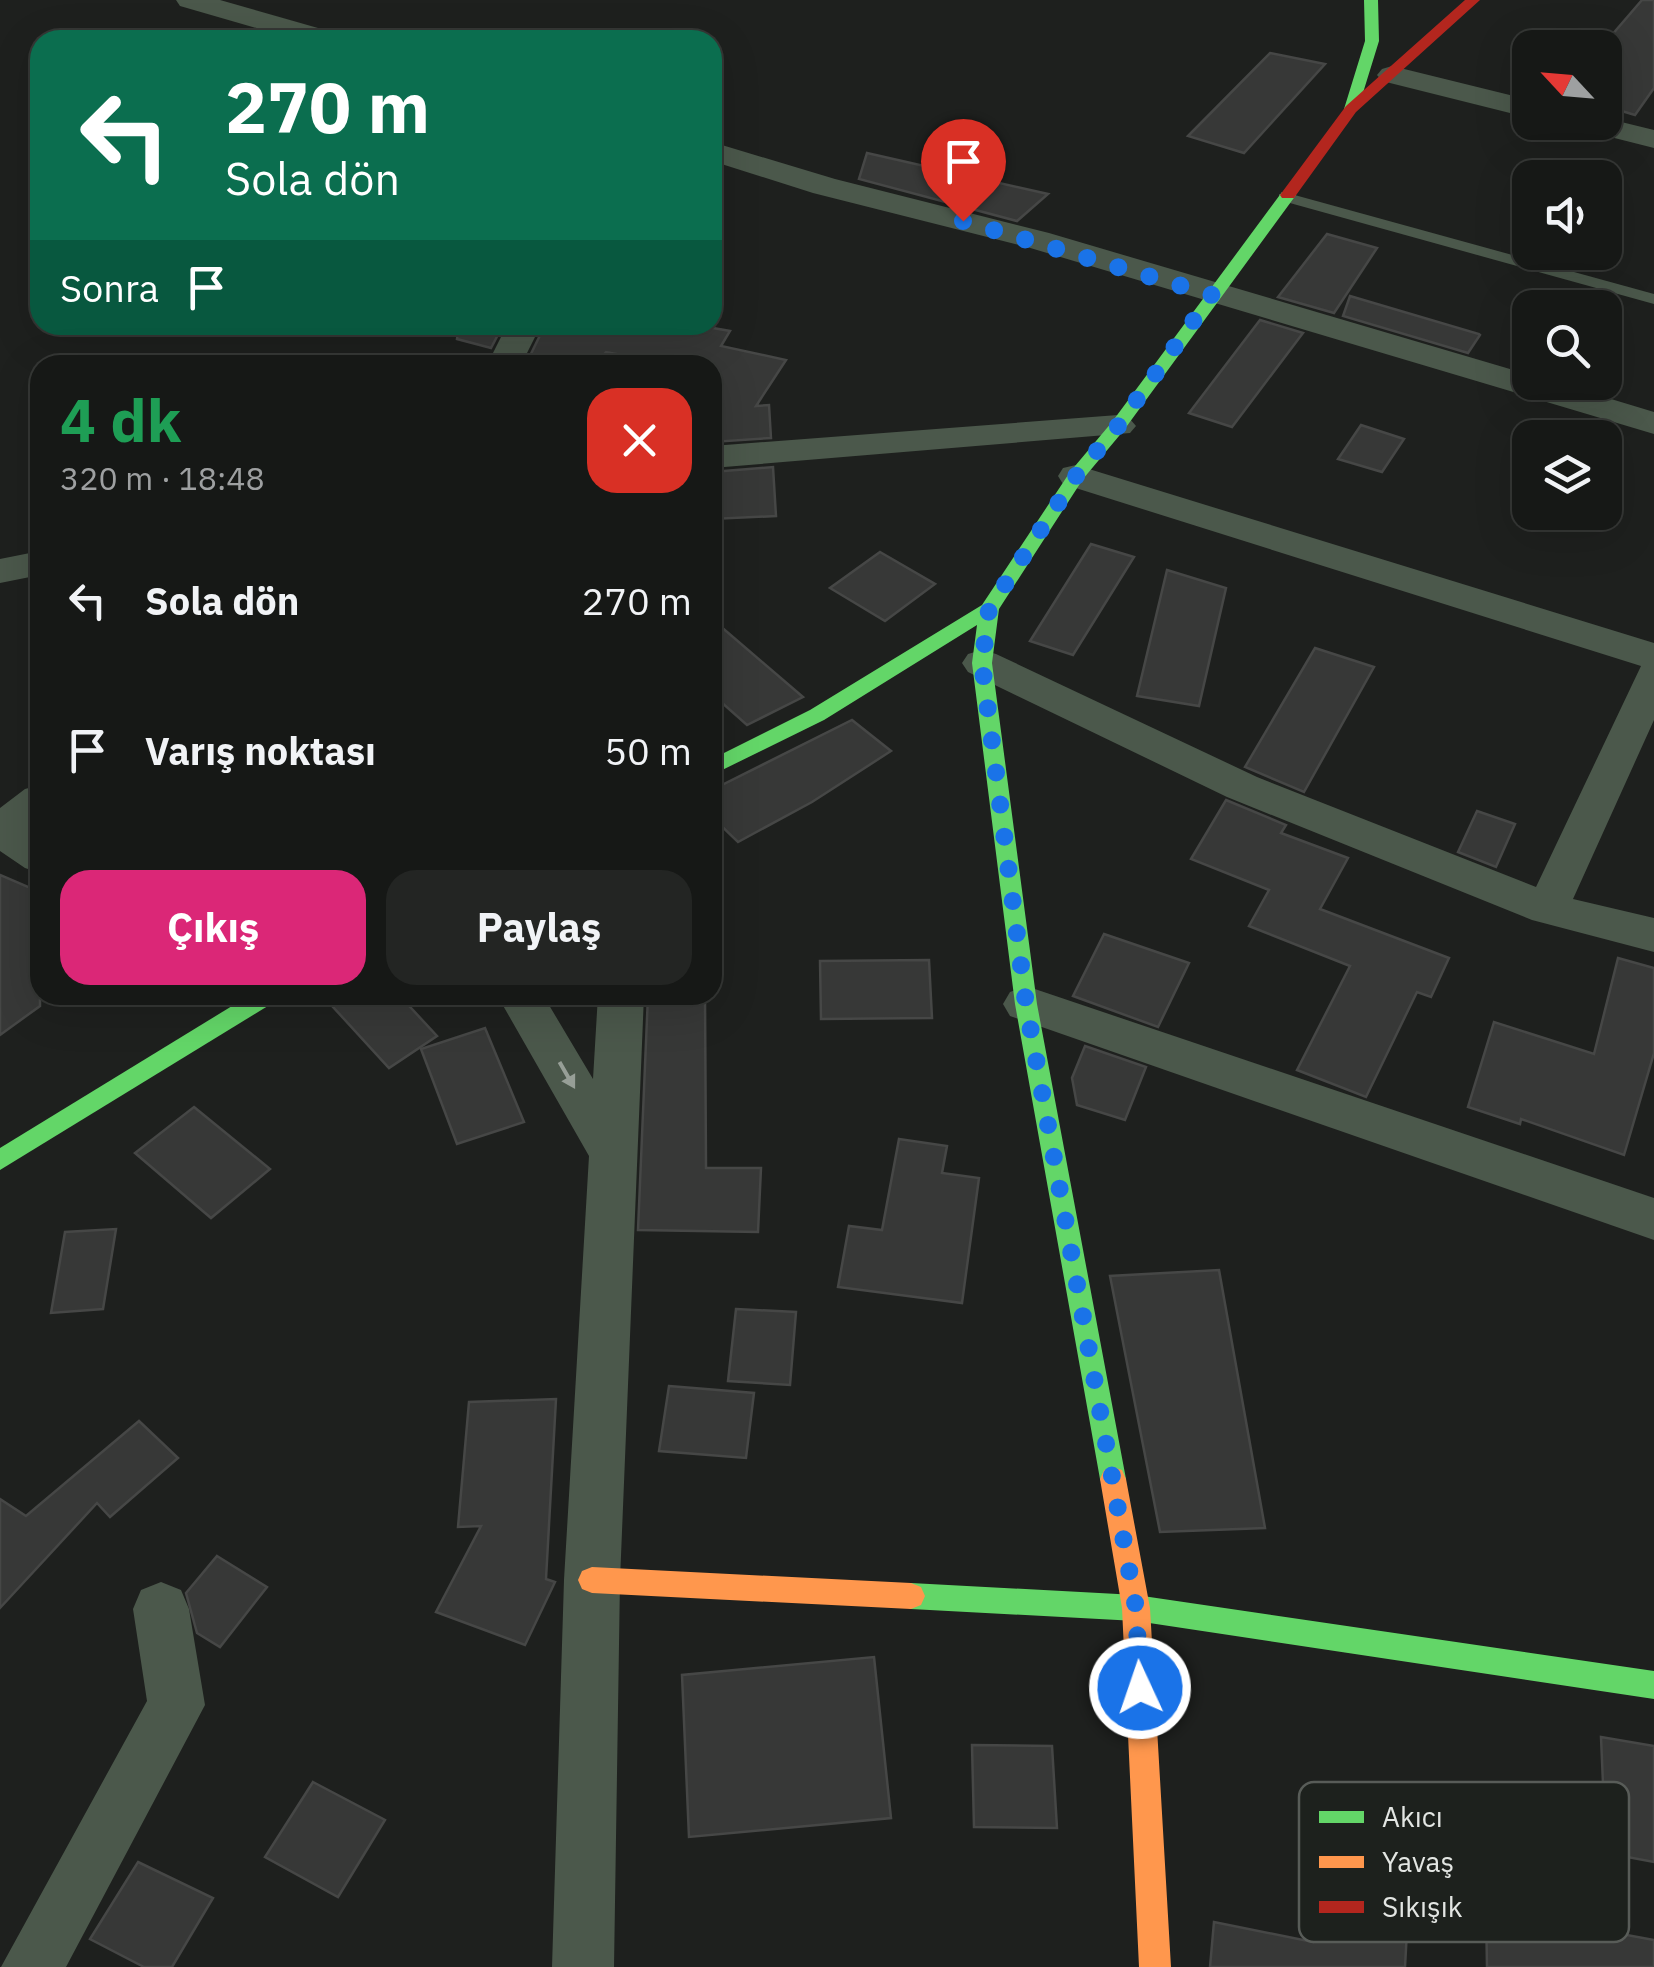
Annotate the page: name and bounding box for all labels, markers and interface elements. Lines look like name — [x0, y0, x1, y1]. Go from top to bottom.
north arrow — [1512, 30, 1622, 140]
map controls — [1512, 30, 1622, 530]
text: 270 m — [225, 61, 430, 152]
icon: left — [60, 70, 190, 200]
pin — [921, 119, 1006, 222]
icon: arrive — [936, 134, 991, 189]
text: Sola dön — [225, 149, 400, 207]
button: sound — [1512, 160, 1622, 270]
icon: arrive — [179, 260, 234, 315]
text: Sonra — [60, 263, 159, 312]
button: search — [1512, 290, 1622, 400]
text: 4 dk — [60, 380, 181, 459]
button: close — [587, 388, 692, 493]
button: layers — [1512, 420, 1622, 530]
text: 320 m · 18:48 — [60, 457, 265, 499]
icon: left — [60, 573, 115, 628]
text: Sola dön — [145, 576, 299, 625]
text: 270 m — [581, 576, 692, 625]
icon: arrive — [60, 723, 115, 778]
text: Varış noktası — [145, 726, 376, 775]
text: 50 m — [604, 726, 692, 775]
button: Çıkış — [60, 870, 366, 985]
button: Paylaş — [386, 870, 692, 985]
one-way arrow — [558, 1061, 575, 1090]
position arrow — [1088, 1636, 1192, 1740]
legend — [1299, 1782, 1629, 1942]
text: Akıcı — [1382, 1798, 1443, 1835]
text: Yavaş — [1382, 1843, 1454, 1880]
text: Sıkışık — [1382, 1888, 1463, 1925]

